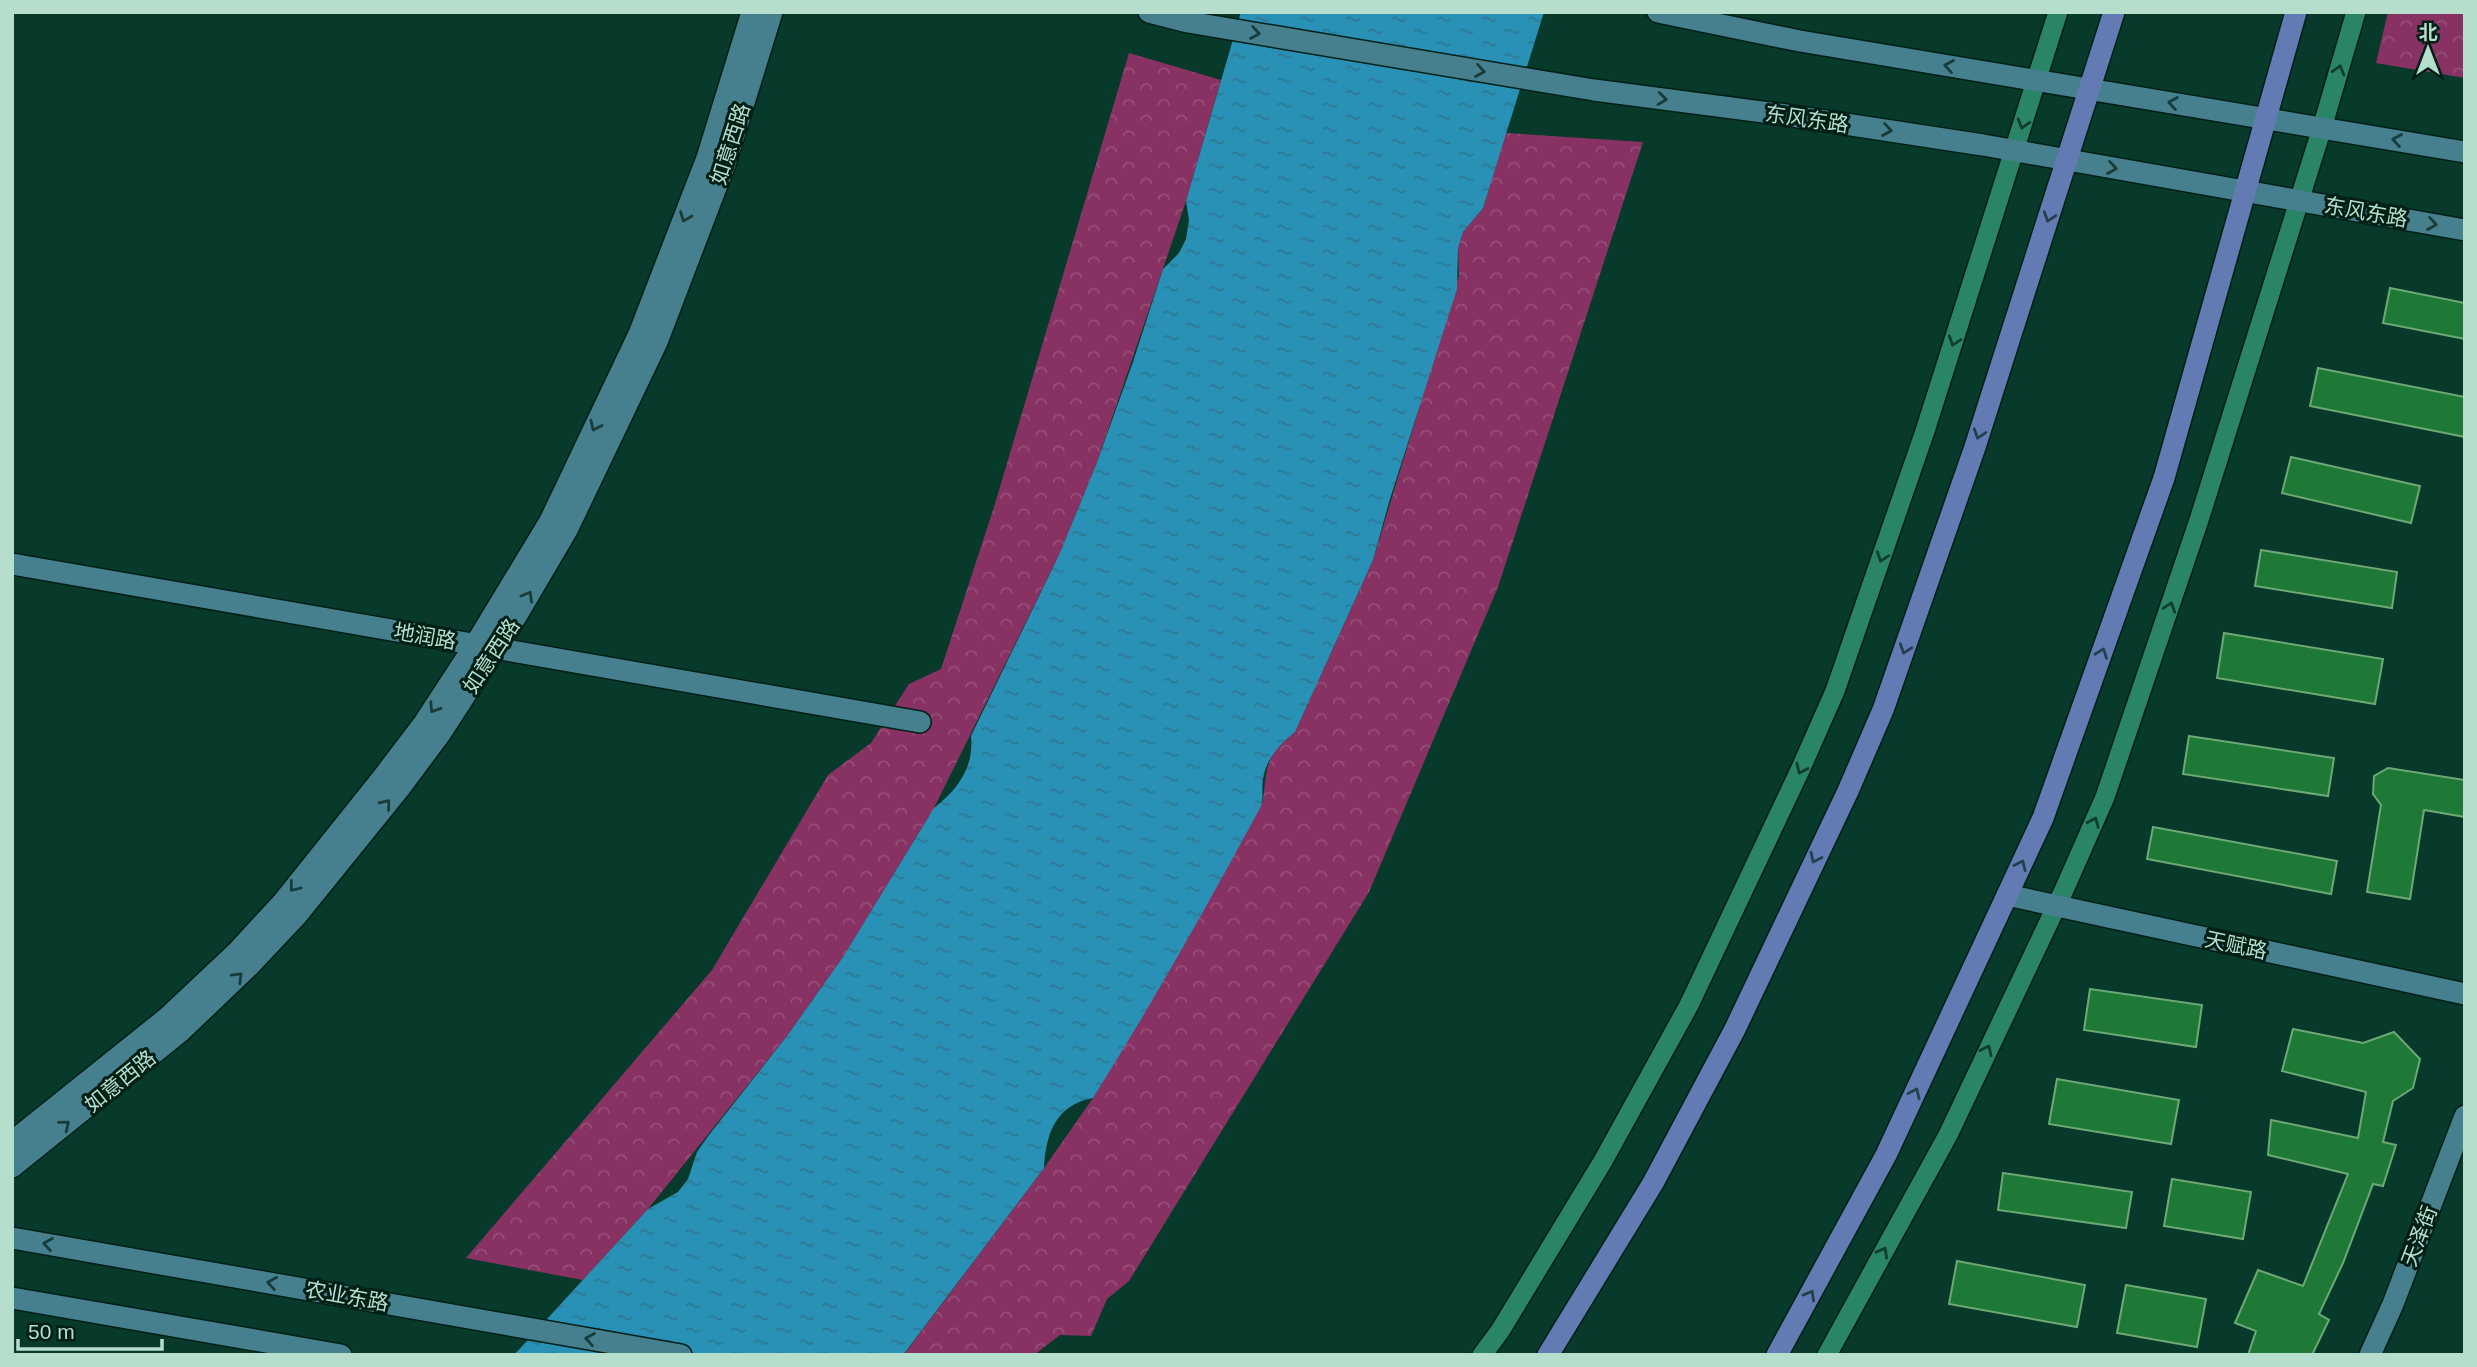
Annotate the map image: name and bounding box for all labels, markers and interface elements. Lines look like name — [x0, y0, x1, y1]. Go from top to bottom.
north arrow — [2393, 14, 2463, 84]
text: 北 — [2418, 22, 2438, 43]
one-way arrow — [1249, 25, 1261, 40]
one-way arrow — [1943, 59, 1954, 74]
one-way arrow — [1474, 63, 1486, 78]
one-way arrow — [2330, 64, 2345, 76]
one-way arrow — [1656, 92, 1668, 107]
one-way arrow — [2167, 96, 2179, 111]
street label: 如意西路 — [706, 101, 754, 187]
street label: 东风东路 — [1764, 102, 1850, 136]
one-way arrow — [2016, 118, 2031, 130]
one-way arrow — [1881, 123, 1893, 138]
one-way arrow — [2392, 133, 2403, 148]
one-way arrow — [2106, 160, 2118, 175]
street label: 东风东路 — [2323, 193, 2409, 231]
one-way arrow — [679, 210, 693, 222]
one-way arrow — [2042, 211, 2057, 223]
one-way arrow — [2426, 216, 2438, 231]
one-way arrow — [1948, 334, 1962, 347]
one-way arrow — [589, 419, 603, 431]
one-way arrow — [1973, 427, 1987, 440]
one-way arrow — [1876, 550, 1890, 563]
one-way arrow — [520, 591, 533, 604]
one-way arrow — [2162, 602, 2177, 614]
street label: 如意西路 — [458, 615, 524, 697]
street label: 地润路 — [392, 619, 458, 653]
one-way arrow — [1899, 643, 1913, 655]
one-way arrow — [2094, 647, 2108, 659]
one-way arrow — [429, 700, 442, 713]
one-way arrow — [1795, 762, 1809, 774]
one-way arrow — [378, 800, 390, 813]
one-way arrow — [2086, 817, 2100, 829]
one-way arrow — [1810, 851, 1824, 863]
one-way arrow — [2013, 860, 2027, 872]
one-way arrow — [290, 880, 303, 892]
street label: 天赋路 — [2203, 927, 2269, 963]
one-way arrow — [230, 972, 243, 985]
one-way arrow — [1979, 1045, 1993, 1057]
street label: 如意西路 — [80, 1046, 160, 1116]
one-way arrow — [1907, 1088, 1921, 1101]
one-way arrow — [58, 1120, 70, 1133]
street label: 天泽街 — [2397, 1202, 2441, 1270]
one-way arrow — [42, 1237, 54, 1252]
one-way arrow — [1875, 1247, 1888, 1259]
one-way arrow — [266, 1276, 278, 1291]
street label: 农业东路 — [304, 1277, 390, 1315]
one-way arrow — [1801, 1290, 1815, 1302]
scale bar — [18, 1308, 161, 1352]
text: 50 m — [28, 1320, 75, 1343]
one-way arrow — [584, 1332, 596, 1347]

